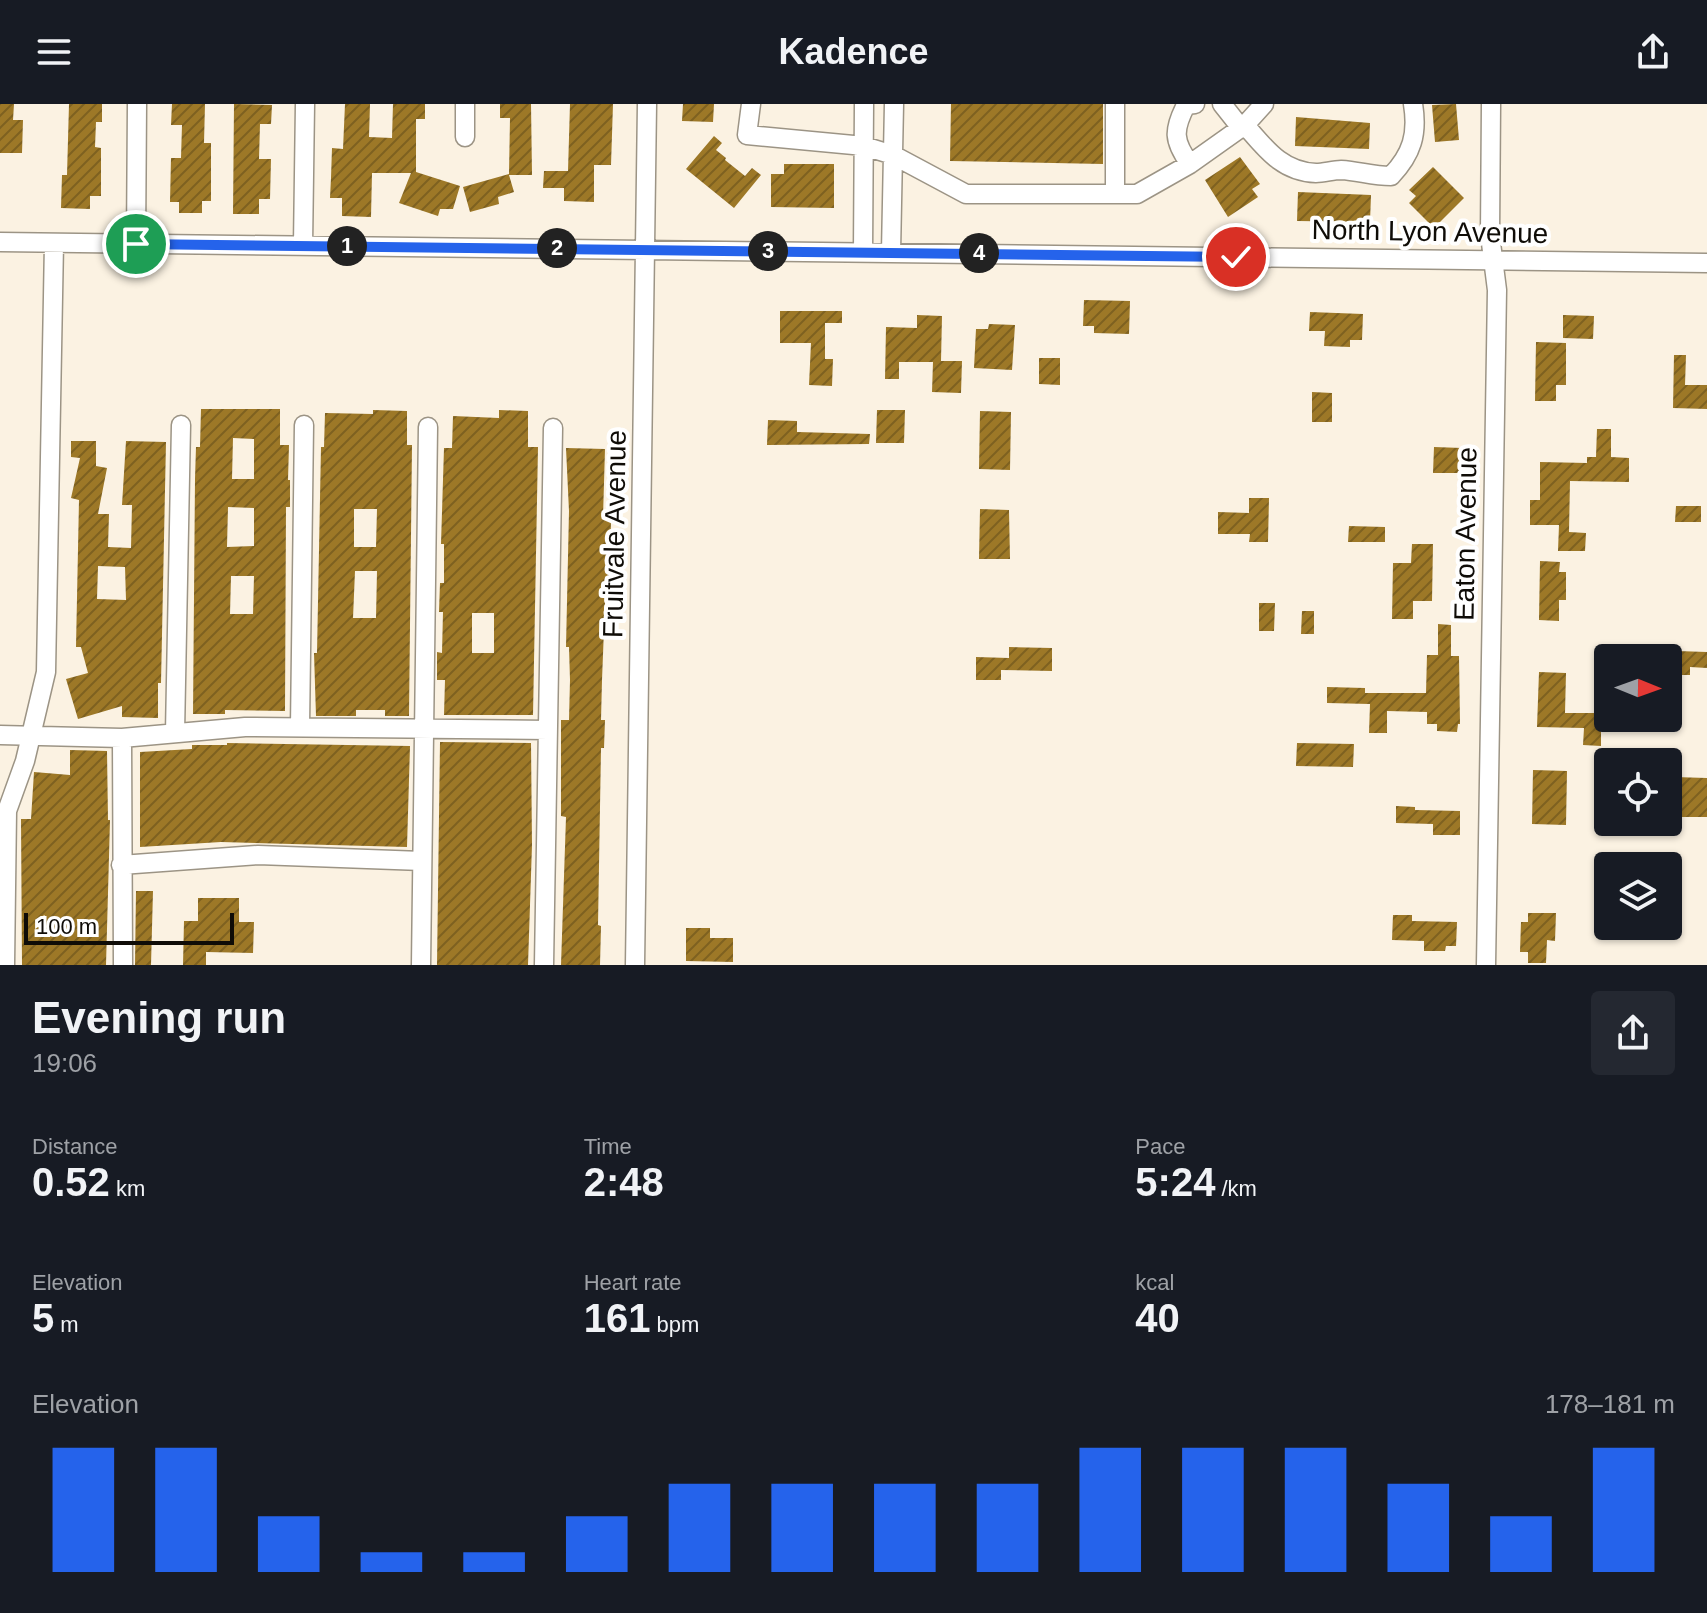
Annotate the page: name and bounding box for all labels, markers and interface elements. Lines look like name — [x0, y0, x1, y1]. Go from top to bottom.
icon: menu — [32, 30, 76, 74]
icon: share — [1631, 30, 1675, 74]
text: Kadence — [778, 31, 929, 72]
pin — [102, 210, 170, 278]
street label: North Lyon Avenue — [1311, 214, 1549, 249]
icon: arrive — [114, 222, 158, 266]
pin — [1202, 223, 1270, 291]
pin: 1 — [327, 226, 367, 266]
pin: 2 — [537, 228, 577, 268]
pin: 3 — [748, 231, 788, 271]
text: 1 — [341, 233, 353, 258]
pin: 4 — [959, 233, 999, 273]
text: 2 — [551, 235, 563, 260]
icon: check — [1214, 235, 1258, 279]
text: 3 — [762, 238, 774, 263]
text: 4 — [973, 240, 985, 265]
street label: Fruitvale Avenue — [597, 430, 632, 638]
street label: Eaton Avenue — [1448, 447, 1483, 621]
north arrow — [1594, 644, 1682, 732]
map controls — [1594, 644, 1682, 940]
button: locate — [1594, 748, 1682, 836]
button: layers — [1594, 852, 1682, 940]
scale bar — [24, 909, 234, 945]
text: 100 m — [36, 914, 97, 939]
button: share — [1591, 991, 1675, 1075]
text: Evening run — [32, 993, 286, 1042]
text: 19:06 — [32, 1048, 97, 1078]
text: Distance — [32, 1134, 118, 1159]
text: Time — [584, 1134, 632, 1159]
text: Pace — [1135, 1134, 1185, 1159]
text: 0.52 — [32, 1160, 110, 1204]
text: 2:48 — [584, 1160, 664, 1204]
text: 5:24 — [1135, 1160, 1215, 1204]
text: km — [110, 1176, 145, 1201]
text: /km — [1215, 1176, 1257, 1201]
text: Elevation — [32, 1270, 123, 1295]
text: Heart rate — [584, 1270, 681, 1295]
text: kcal — [1135, 1270, 1174, 1295]
text: 5 — [32, 1296, 54, 1340]
text: 161 — [584, 1296, 650, 1340]
text: 40 — [1135, 1296, 1180, 1340]
text: m — [54, 1312, 79, 1337]
text: bpm — [650, 1312, 699, 1337]
text: Elevation — [32, 1389, 139, 1419]
text: 178–181 m — [1545, 1389, 1675, 1419]

